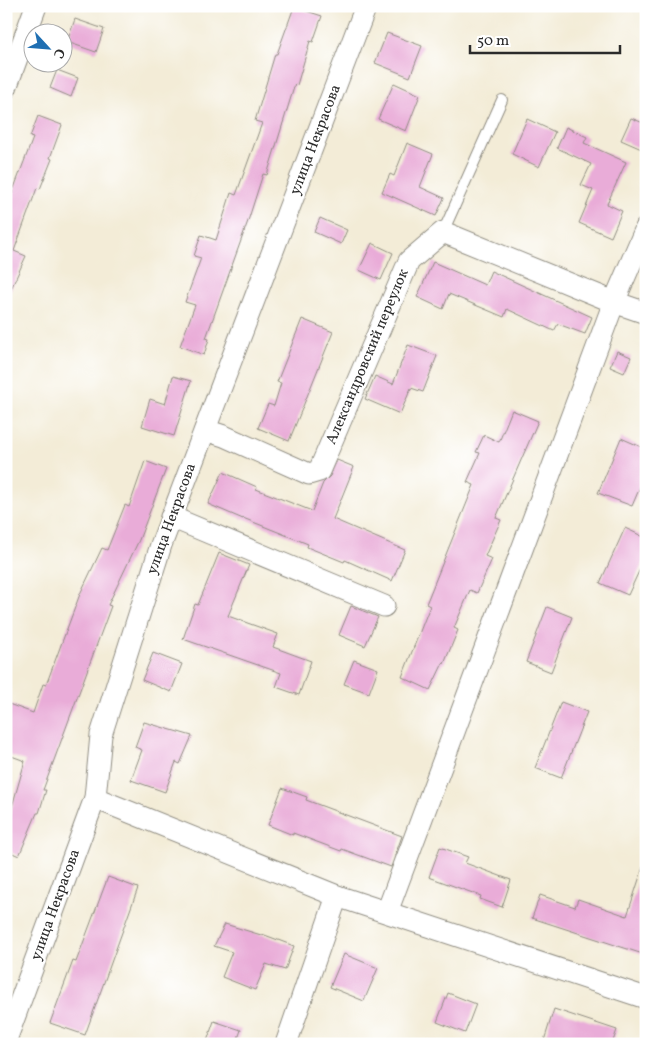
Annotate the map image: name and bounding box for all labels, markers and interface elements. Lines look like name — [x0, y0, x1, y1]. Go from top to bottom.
north arrow — [22, 22, 72, 72]
scale bar — [470, 22, 620, 54]
text: 50 m — [477, 31, 509, 52]
text: С — [48, 45, 69, 61]
street label: улица Некрасова — [285, 82, 347, 198]
street label: Александровский переулок — [321, 266, 415, 448]
street label: улица Некрасова — [142, 460, 202, 578]
street label: улица Некрасова — [26, 846, 86, 964]

